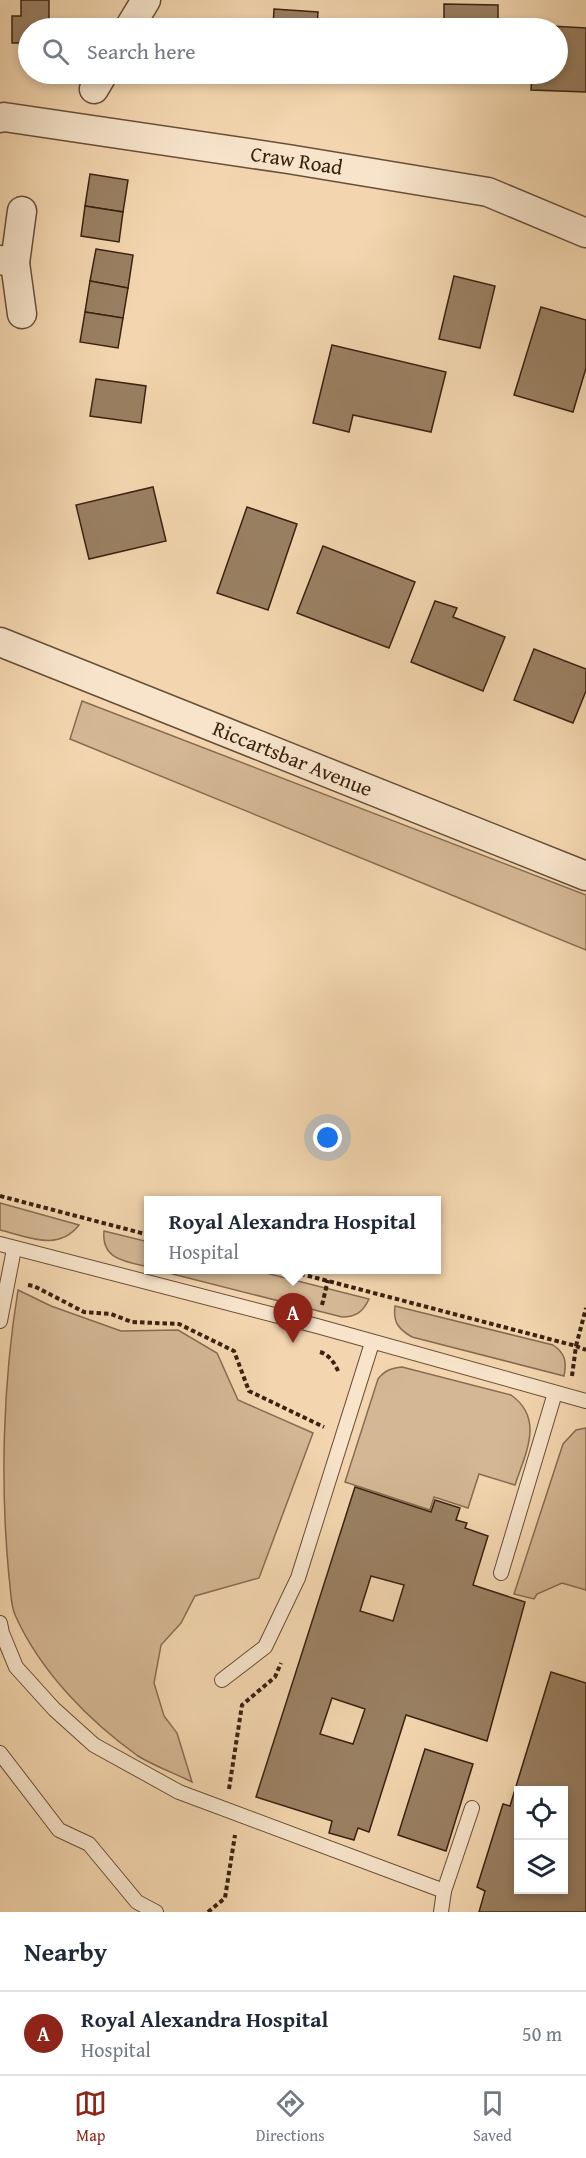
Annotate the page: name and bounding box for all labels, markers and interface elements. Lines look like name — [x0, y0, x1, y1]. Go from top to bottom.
search box — [18, 18, 568, 84]
icon: search — [39, 35, 72, 68]
text: Search here — [87, 35, 196, 67]
street label: Craw Road — [248, 138, 346, 183]
street label: Riccartsbar Avenue — [208, 712, 377, 804]
your location — [313, 1123, 342, 1152]
popup — [144, 1196, 441, 1274]
text: Royal Alexandra Hospital — [169, 1205, 416, 1237]
text: Hospital — [169, 1237, 239, 1266]
pin: A — [274, 1294, 312, 1343]
map controls — [514, 1786, 568, 1894]
button: locate — [514, 1786, 568, 1840]
button: layers — [514, 1840, 568, 1894]
text: Nearby — [24, 1932, 107, 1971]
text: Royal Alexandra Hospital — [81, 2003, 328, 2035]
text: A — [37, 2019, 50, 2048]
text: 50 m — [522, 2019, 562, 2048]
text: Hospital — [81, 2035, 151, 2064]
tab: Map — [74, 2087, 107, 2147]
tab: Directions — [256, 2087, 325, 2147]
tab: Saved — [473, 2087, 512, 2147]

